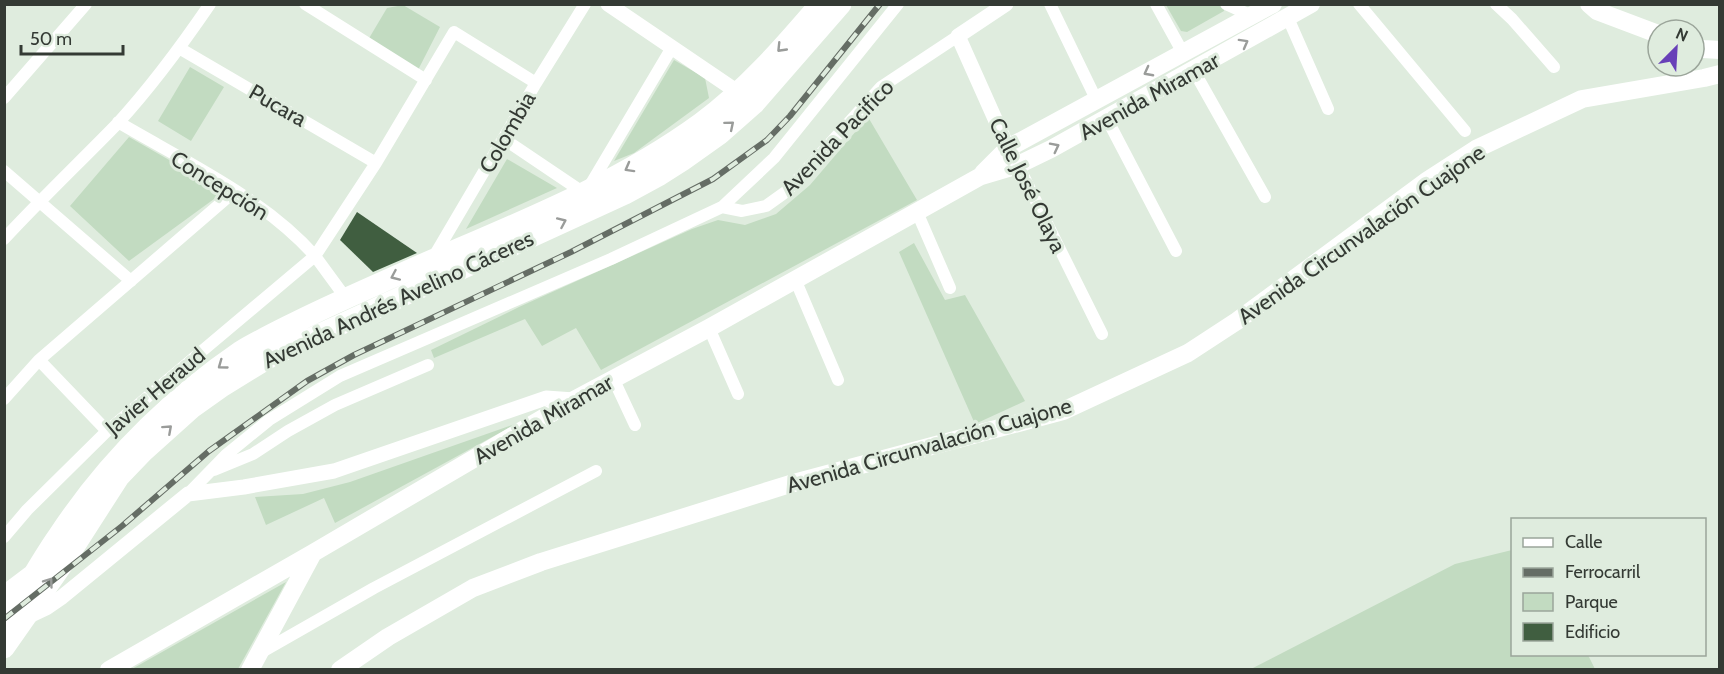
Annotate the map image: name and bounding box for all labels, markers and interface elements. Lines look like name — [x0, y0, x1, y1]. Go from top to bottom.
scale bar — [21, 18, 123, 56]
north arrow — [1646, 18, 1706, 78]
text: N — [1673, 24, 1691, 46]
text: 50 m — [30, 28, 72, 50]
one-way arrow — [1238, 39, 1248, 50]
one-way arrow — [777, 41, 788, 52]
street label: Avenida Miramar — [1075, 47, 1224, 146]
one-way arrow — [1143, 65, 1154, 76]
street label: Avenida Pacifico — [775, 74, 899, 201]
street label: Pucara — [244, 78, 312, 133]
street label: Colombia — [473, 86, 542, 178]
street label: Calle José Olaya — [983, 113, 1072, 258]
one-way arrow — [723, 121, 734, 132]
street label: Avenida Circunvalación Cuajone — [1233, 139, 1490, 330]
one-way arrow — [1048, 143, 1059, 154]
street label: Concepción — [166, 145, 274, 226]
one-way arrow — [625, 161, 635, 172]
one-way arrow — [556, 217, 567, 229]
street label: Avenida Andrés Avelino Cáceres — [259, 225, 538, 374]
one-way arrow — [390, 269, 401, 281]
street label: Javier Heraud — [99, 342, 211, 442]
one-way arrow — [217, 358, 228, 369]
street label: Avenida Miramar — [469, 369, 618, 470]
street label: Avenida Circunvalación Cuajone — [784, 392, 1075, 499]
one-way arrow — [162, 425, 172, 436]
legend — [1511, 518, 1706, 656]
text: Calle — [1565, 531, 1602, 553]
text: Ferrocarril — [1565, 561, 1641, 583]
one-way arrow — [42, 577, 53, 588]
text: Parque — [1565, 591, 1618, 613]
text: Edificio — [1565, 621, 1620, 643]

